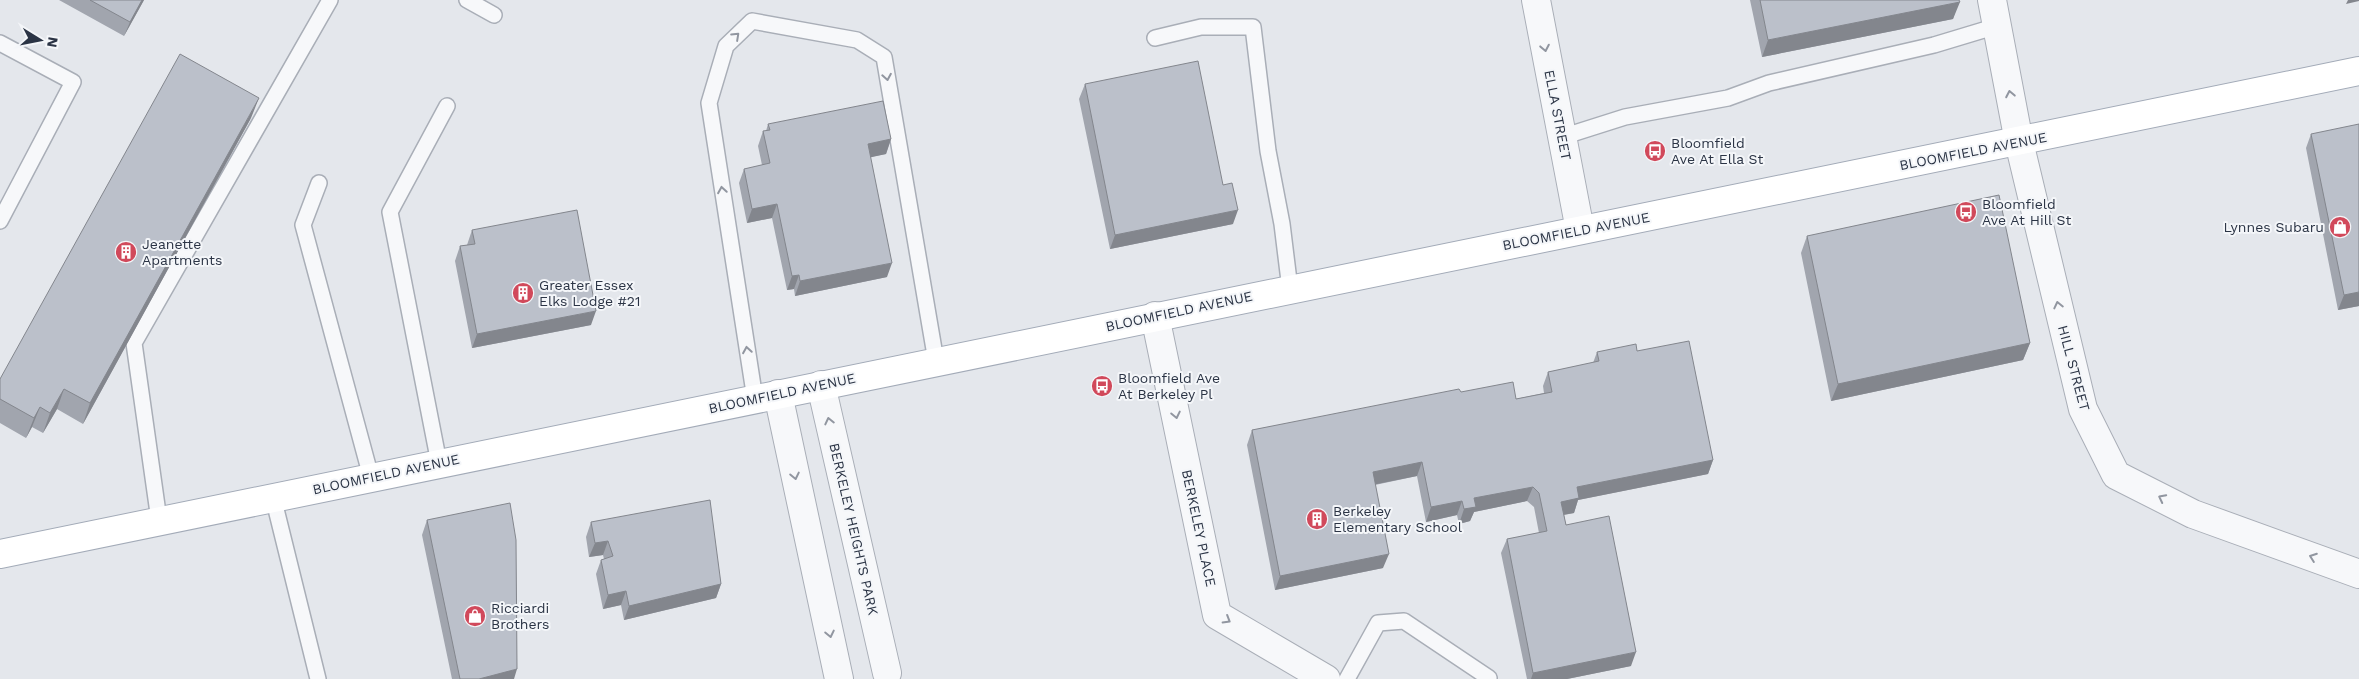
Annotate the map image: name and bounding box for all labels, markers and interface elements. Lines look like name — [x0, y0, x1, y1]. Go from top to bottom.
north arrow — [15, 15, 65, 65]
one-way arrow — [731, 32, 740, 41]
text: N — [44, 36, 62, 49]
one-way arrow — [1540, 43, 1550, 52]
street label: ELLA STREET — [1541, 68, 1575, 162]
one-way arrow — [882, 73, 892, 82]
one-way arrow — [2005, 89, 2016, 98]
street label: BLOOMFIELD AVENUE — [1898, 129, 2048, 173]
place label: Bloomfield Ave At Ella St — [1671, 135, 1764, 167]
bus stop icon: Bloomfield Ave At Ella St — [1643, 139, 1667, 163]
one-way arrow — [718, 185, 728, 194]
place label: Bloomfield Ave At Hill St — [1982, 196, 2072, 228]
bus stop icon: Bloomfield Ave At Hill St — [1954, 200, 1978, 224]
street label: BLOOMFIELD AVENUE — [1501, 209, 1651, 253]
shop icon: Lynnes Subaru — [2328, 215, 2352, 239]
place label: Lynnes Subaru — [2224, 219, 2324, 235]
place label: Jeanette Apartments — [142, 236, 222, 268]
building icon: Jeanette Apartments — [114, 240, 138, 264]
place label: Greater Essex Elks Lodge #21 — [539, 277, 640, 309]
building icon: Greater Essex Elks Lodge #21 — [511, 281, 535, 305]
street label: BLOOMFIELD AVENUE — [1104, 288, 1254, 334]
one-way arrow — [2053, 300, 2064, 309]
street label: HILL STREET — [2055, 323, 2093, 413]
one-way arrow — [742, 346, 752, 355]
street label: BLOOMFIELD AVENUE — [707, 370, 857, 416]
place label: Bloomfield Ave At Berkeley Pl — [1118, 370, 1220, 402]
bus stop icon: Bloomfield Ave At Berkeley Pl — [1090, 374, 1114, 398]
one-way arrow — [1170, 411, 1180, 420]
one-way arrow — [824, 416, 835, 425]
street label: BERKELEY HEIGHTS PARK — [826, 441, 882, 617]
street label: BLOOMFIELD AVENUE — [311, 451, 461, 497]
street label: BERKELEY PLACE — [1179, 468, 1219, 588]
one-way arrow — [789, 471, 800, 480]
one-way arrow — [2158, 494, 2167, 504]
place label: Berkeley Elementary School — [1333, 503, 1463, 535]
building icon: Berkeley Elementary School — [1305, 507, 1329, 531]
one-way arrow — [2309, 553, 2318, 563]
place label: Ricciardi Brothers — [491, 600, 549, 632]
shop icon: Ricciardi Brothers — [463, 604, 487, 628]
one-way arrow — [1221, 614, 1230, 624]
one-way arrow — [824, 630, 835, 639]

